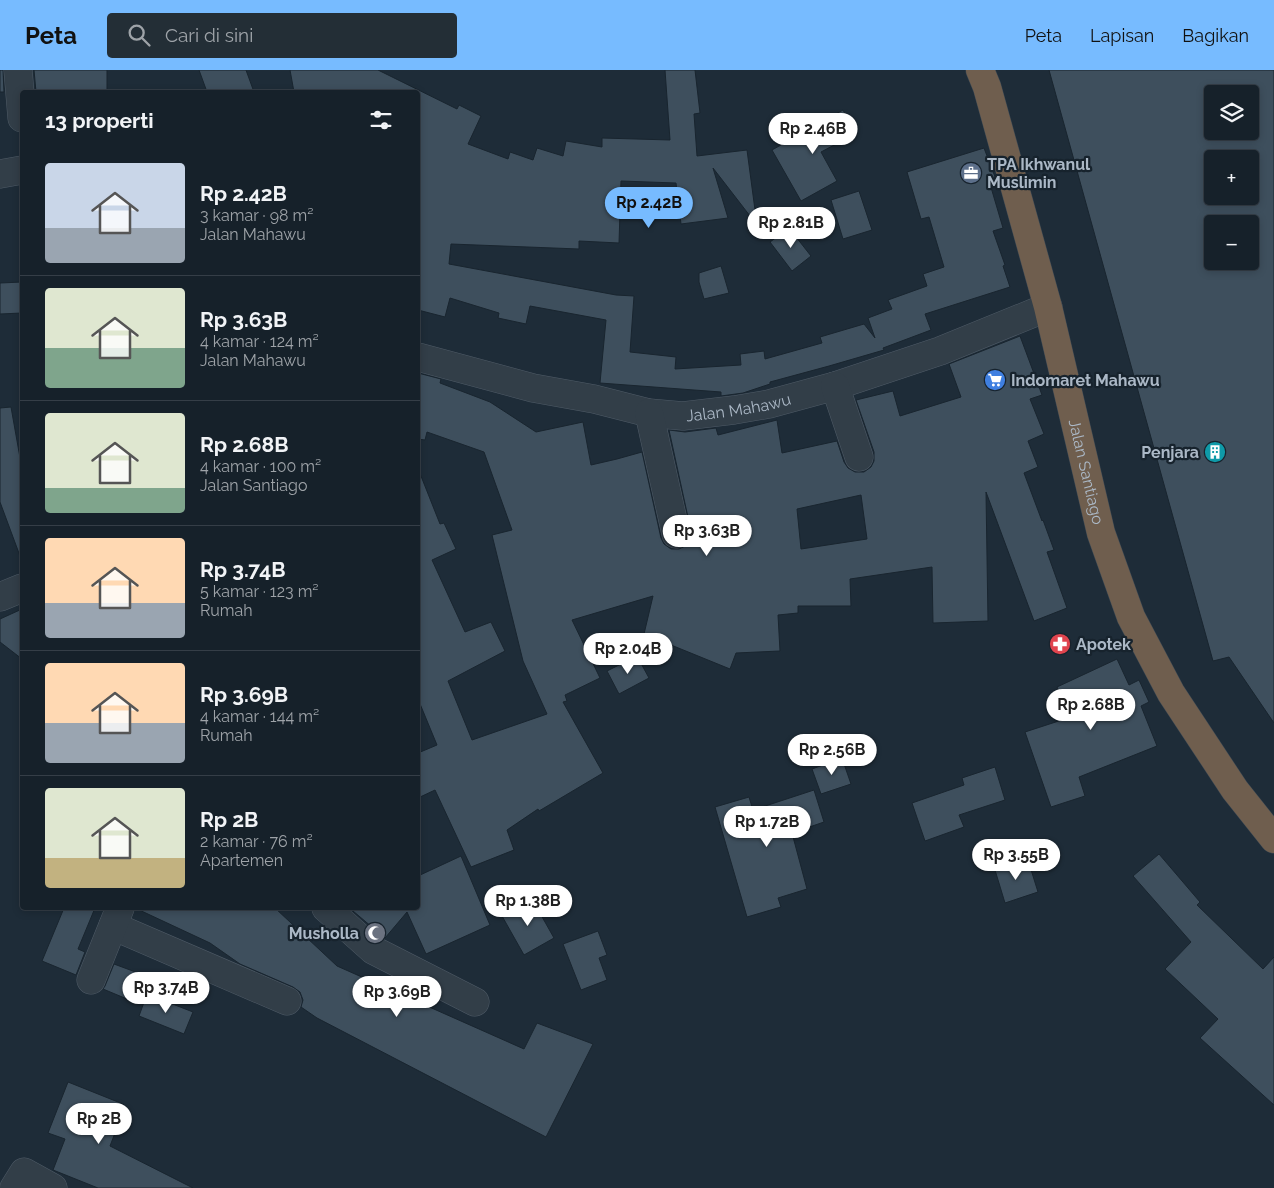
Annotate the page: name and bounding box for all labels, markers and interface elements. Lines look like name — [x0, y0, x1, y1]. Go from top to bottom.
search box — [107, 13, 457, 58]
text: Peta — [25, 21, 77, 50]
icon: search — [125, 21, 153, 49]
text: Cari di sini — [165, 24, 253, 46]
text: Peta — [1025, 25, 1062, 46]
text: Lapisan — [1090, 25, 1154, 46]
text: Bagikan — [1182, 25, 1249, 46]
map controls — [1204, 85, 1259, 270]
button: layers — [1204, 85, 1259, 140]
icon: filters — [367, 106, 395, 134]
text: 13 properti — [45, 108, 154, 133]
pin: Rp 2.46B — [761, 112, 865, 155]
text: Rp 2.46B — [780, 119, 846, 138]
button: + — [1204, 150, 1259, 205]
place label: TPA Ikhwanul Muslimin — [987, 155, 1091, 192]
office icon: TPA Ikhwanul Muslimin — [959, 161, 983, 185]
text: Rp 2.42B — [200, 181, 287, 206]
icon: home — [85, 183, 145, 243]
pin: Rp 2.42B — [597, 186, 701, 229]
text: Rp 2.42B — [616, 193, 682, 212]
text: 3 kamar · 98 m² — [200, 206, 314, 225]
pin: Rp 2.81B — [739, 206, 843, 249]
text: Rp 2.81B — [758, 213, 824, 232]
button: − — [1204, 215, 1259, 270]
text: Jalan Mahawu — [200, 225, 306, 244]
text: Rp 3.63B — [200, 307, 287, 332]
icon: home — [85, 308, 145, 368]
text: 4 kamar · 124 m² — [200, 332, 319, 351]
text: Jalan Mahawu — [200, 351, 306, 370]
supermarket icon: Indomaret Mahawu — [983, 368, 1007, 392]
place label: Indomaret Mahawu — [1011, 371, 1160, 390]
street label: Jalan Mahawu — [685, 389, 793, 425]
street label: Jalan Santiago — [1065, 417, 1108, 526]
text: Rp 2.68B — [200, 432, 289, 457]
icon: home — [85, 433, 145, 493]
building icon: Penjara — [1203, 440, 1227, 464]
place label: Penjara — [1141, 443, 1199, 462]
text: 4 kamar · 100 m² — [200, 457, 321, 476]
text: Jalan Santiago — [200, 476, 307, 495]
pin: Rp 3.63B — [655, 514, 759, 557]
text: Rp 3.63B — [674, 521, 740, 540]
text: Rp 3.74B — [200, 557, 285, 582]
icon: home — [85, 558, 145, 618]
text: 5 kamar · 123 m² — [200, 582, 319, 601]
text: Rumah — [200, 601, 253, 620]
pin: Rp 2.04B — [576, 632, 680, 675]
pharmacy icon: Apotek — [1048, 632, 1072, 656]
place label: Apotek — [1076, 635, 1131, 654]
text: Rp 2.04B — [594, 639, 662, 658]
text: Rp 3.69B — [200, 682, 288, 707]
icon: home — [85, 683, 145, 743]
pin: Rp 2.68B — [1039, 688, 1143, 731]
text: Rp 2.68B — [1057, 695, 1125, 714]
text: 4 kamar · 144 m² — [200, 707, 319, 726]
text: Rumah — [200, 726, 253, 745]
pin: Rp 2.56B — [780, 734, 884, 776]
text: Rp 2.56B — [799, 740, 865, 759]
pin: Rp 1.72B — [715, 806, 819, 848]
text: Rp 2B — [200, 807, 258, 832]
icon: home — [85, 808, 145, 868]
text: Rp 1.72B — [735, 812, 799, 831]
text: 2 kamar · 76 m² — [200, 832, 313, 851]
pin: Rp 3.55B — [964, 838, 1068, 881]
text: Rp 3.55B — [983, 845, 1049, 864]
text: Apartemen — [200, 851, 283, 870]
pin: Rp 1.38B — [476, 884, 580, 927]
text: Rp 1.38B — [495, 891, 561, 910]
mosque icon: Musholla — [363, 921, 387, 945]
place label: Musholla — [289, 924, 359, 943]
pin: Rp 3.74B — [114, 972, 218, 1014]
pin: Rp 3.69B — [345, 976, 449, 1018]
text: Rp 3.74B — [133, 978, 199, 997]
text: Rp 3.69B — [363, 982, 431, 1001]
pin: Rp 2B — [64, 1102, 134, 1145]
text: Rp 2B — [77, 1109, 121, 1128]

